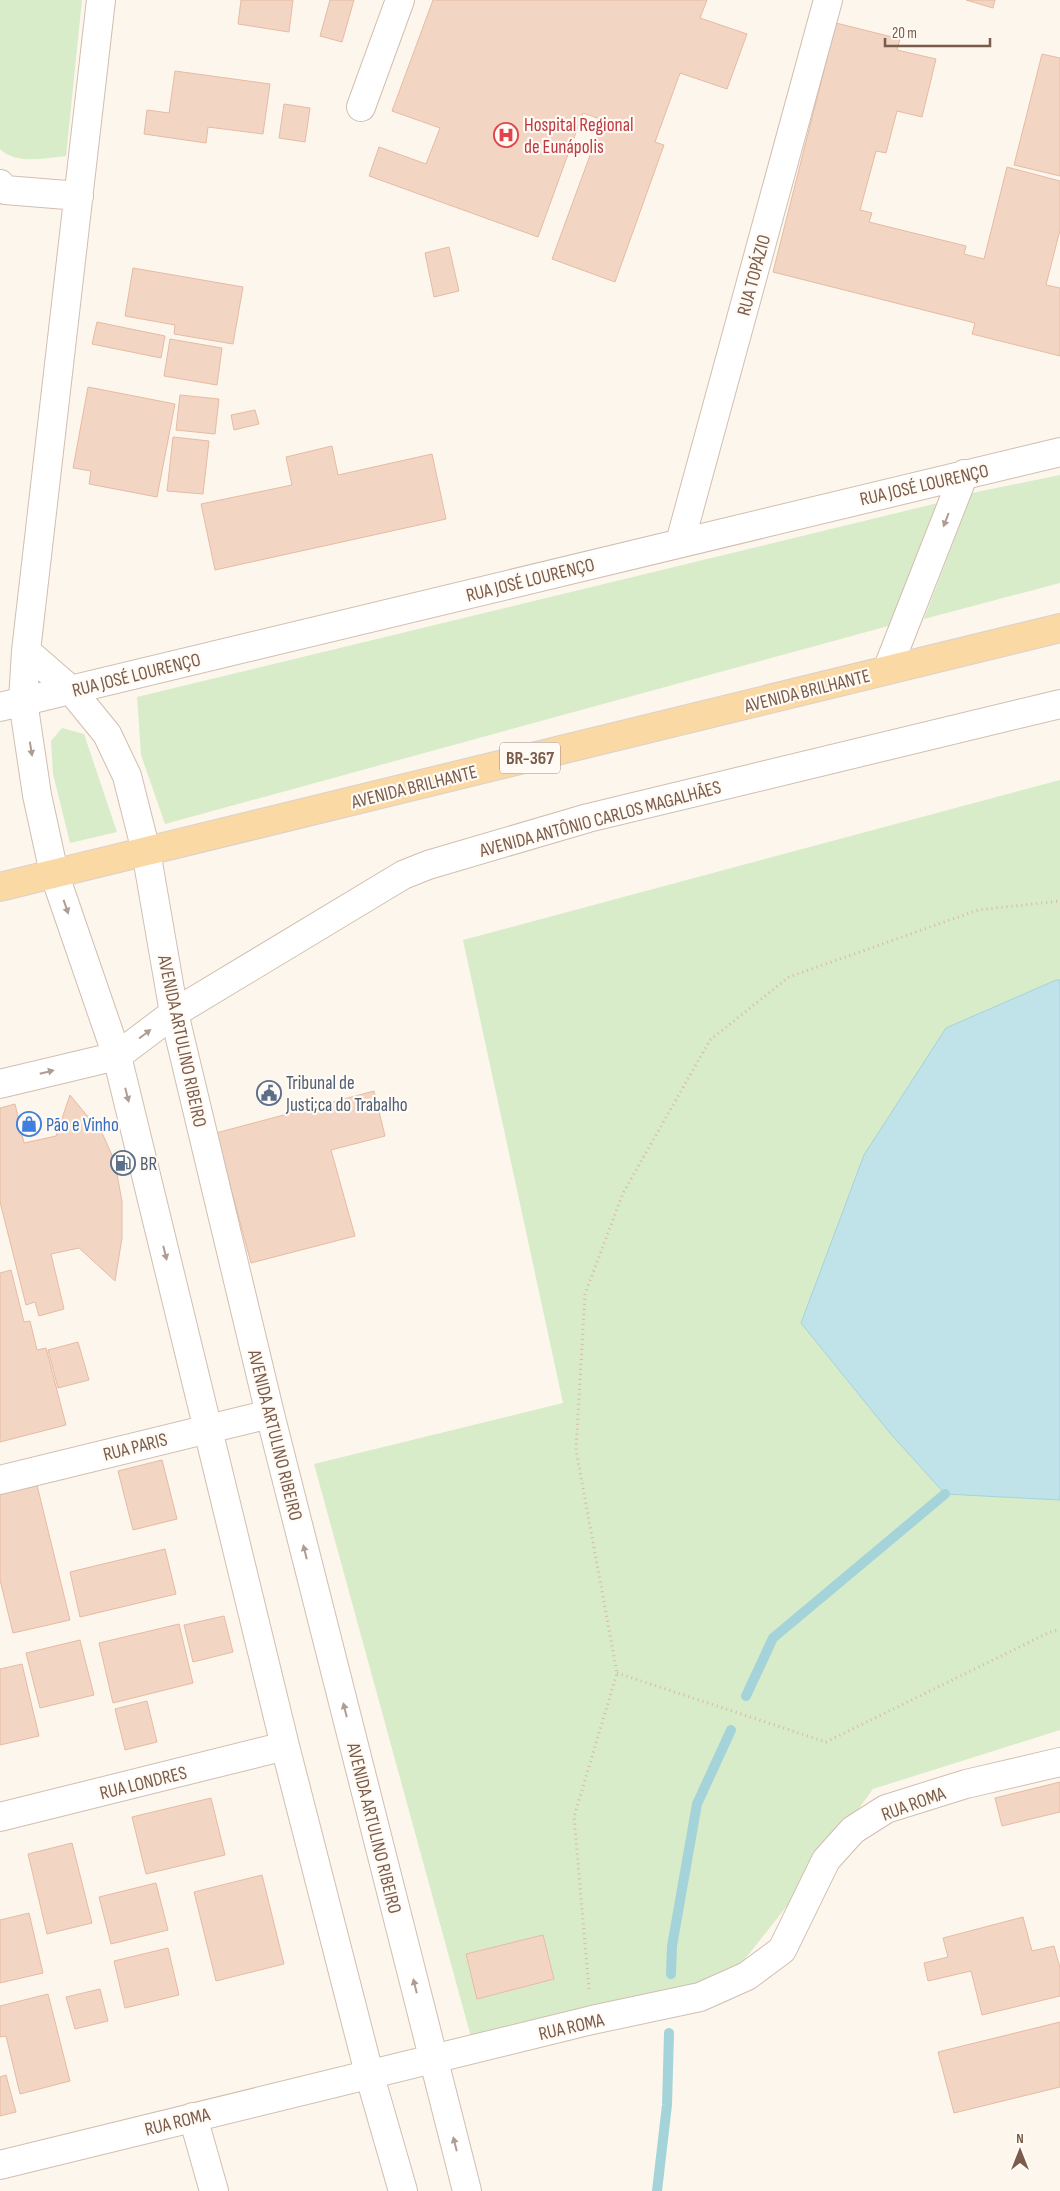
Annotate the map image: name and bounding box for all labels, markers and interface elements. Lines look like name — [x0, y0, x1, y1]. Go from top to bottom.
scale bar — [885, 15, 990, 47]
text: 20 m — [892, 24, 917, 43]
place label: Hospital Regional de Eunápolis — [524, 114, 634, 159]
hospital icon: Hospital Regional de Eunápolis — [493, 122, 519, 148]
street label: RUA TOPÁZIO — [733, 232, 776, 318]
street label: RUA JOSÉ LOURENÇO — [858, 459, 991, 511]
one-way arrow — [942, 513, 950, 528]
street label: RUA JOSÉ LOURENÇO — [464, 553, 597, 608]
street label: RUA JOSÉ LOURENÇO — [70, 648, 203, 703]
street label: AVENIDA BRILHANTE — [741, 665, 873, 718]
one-way arrow — [27, 742, 35, 758]
road number: BR-367 — [500, 742, 560, 774]
street label: AVENIDA BRILHANTE — [348, 761, 480, 814]
street label: AVENIDA ANTÔNIO CARLOS MAGALHÃES — [476, 776, 724, 863]
one-way arrow — [63, 900, 70, 915]
street label: AVENIDA ARTULINO RIBEIRO — [152, 952, 211, 1129]
one-way arrow — [138, 1029, 152, 1039]
one-way arrow — [40, 1068, 55, 1076]
place label: Tribunal de Justi;ca do Trabalho — [285, 1072, 408, 1117]
public building icon: Tribunal de Justi;ca do Trabalho — [256, 1080, 282, 1106]
one-way arrow — [123, 1088, 131, 1103]
shop icon: Pão e Vinho — [16, 1111, 42, 1137]
place label: Pão e Vinho — [46, 1114, 119, 1137]
fuel station icon: BR — [110, 1150, 136, 1176]
place label: BR — [140, 1153, 157, 1176]
one-way arrow — [161, 1246, 169, 1261]
street label: AVENIDA ARTULINO RIBEIRO — [242, 1347, 307, 1523]
street label: RUA PARIS — [101, 1428, 170, 1467]
one-way arrow — [301, 1545, 309, 1560]
one-way arrow — [341, 1702, 349, 1717]
street label: AVENIDA ARTULINO RIBEIRO — [341, 1740, 406, 1916]
street label: RUA LONDRES — [97, 1762, 189, 1805]
street label: RUA ROMA — [878, 1782, 950, 1827]
one-way arrow — [411, 1979, 419, 1994]
street label: RUA ROMA — [536, 2009, 607, 2046]
street label: RUA ROMA — [142, 2103, 213, 2142]
north arrow — [995, 2126, 1045, 2176]
text: N — [1016, 2130, 1024, 2147]
one-way arrow — [451, 2136, 459, 2151]

